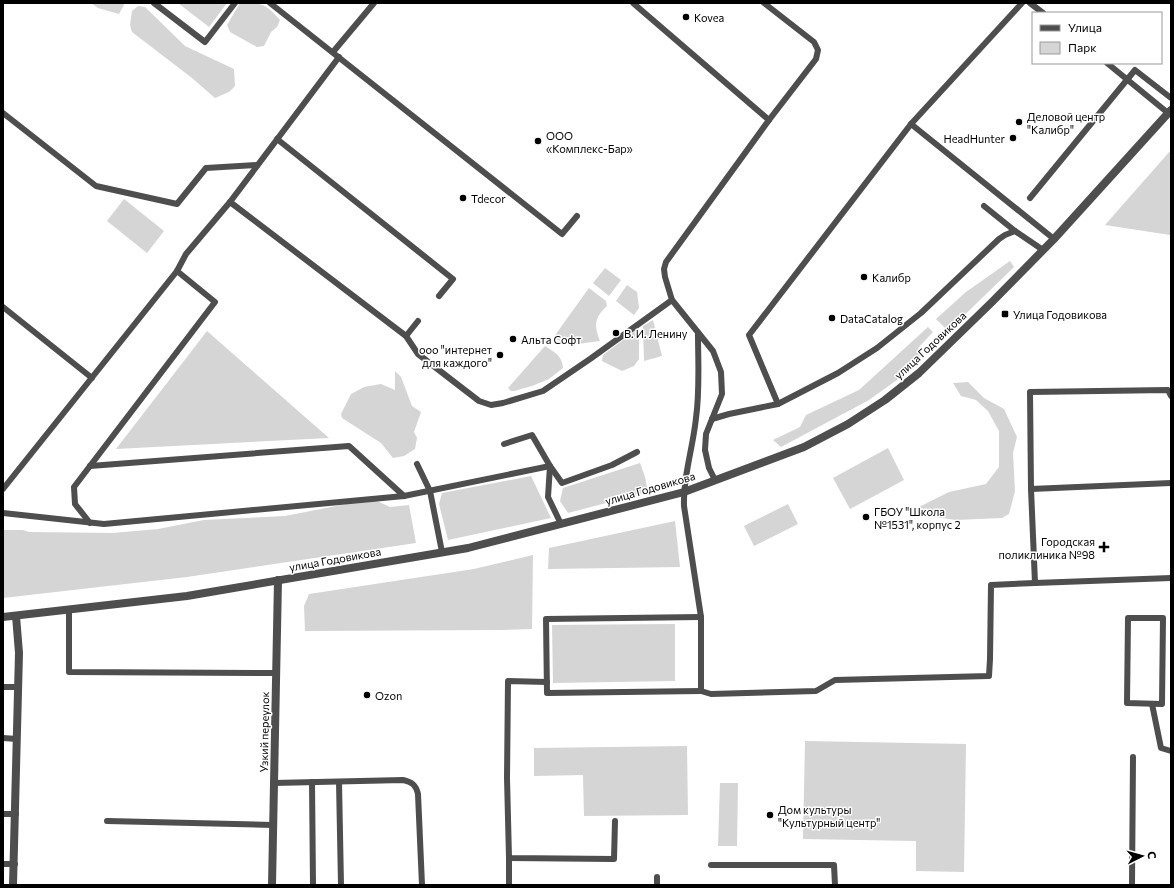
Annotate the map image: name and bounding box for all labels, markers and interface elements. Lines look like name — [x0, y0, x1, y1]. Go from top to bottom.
place label: Kovea — [694, 11, 724, 24]
marker: Kovea — [681, 12, 691, 22]
legend — [1032, 12, 1162, 64]
text: Улица — [1068, 20, 1102, 34]
text: Парк — [1068, 40, 1097, 54]
place label: Деловой центр "Калибр" — [1027, 110, 1105, 136]
marker: Деловой центр "Калибр" — [1014, 117, 1024, 127]
place label: ООО «Комплекс-Бар» — [546, 129, 633, 155]
place label: HeadHunter — [944, 132, 1006, 145]
marker: HeadHunter — [1008, 133, 1018, 143]
marker: ООО «Комплекс-Бар» — [533, 136, 543, 146]
place label: Tdecor — [471, 192, 506, 205]
marker: Tdecor — [458, 193, 468, 203]
place label: Калибр — [872, 271, 911, 284]
marker: Калибр — [859, 272, 869, 282]
place label: Улица Годовикова — [1013, 308, 1107, 321]
street label: улица Годовикова — [892, 309, 968, 381]
marker: Улица Годовикова — [1000, 309, 1010, 319]
place label: DataCatalog — [840, 312, 903, 325]
marker: DataCatalog — [827, 313, 837, 323]
place label: В. И. Ленину — [624, 327, 688, 340]
marker: В. И. Ленину — [611, 328, 621, 338]
place label: Альта Софт — [521, 333, 581, 346]
marker: Альта Софт — [508, 334, 518, 344]
place label: ооо "интернет для каждого" — [419, 343, 492, 369]
marker: ооо "интернет для каждого" — [495, 350, 505, 360]
street label: улица Годовикова — [604, 469, 696, 507]
place label: ГБОУ "Школа №1531", корпус 2 — [874, 505, 960, 531]
marker: ГБОУ "Школа №1531", корпус 2 — [861, 512, 871, 522]
place label: Городская поликлиника №98 — [999, 535, 1095, 561]
marker: Городская поликлиника №98 — [1098, 541, 1110, 553]
street label: улица Годовикова — [288, 545, 382, 573]
place label: Ozon — [375, 689, 402, 702]
marker: Ozon — [362, 690, 372, 700]
street label: Узкий переулок — [257, 691, 271, 773]
place label: Дом культуры "Культурный центр" — [778, 803, 880, 829]
marker: Дом культуры "Культурный центр" — [765, 810, 775, 820]
north arrow — [1122, 836, 1162, 876]
text: С — [1146, 850, 1159, 860]

